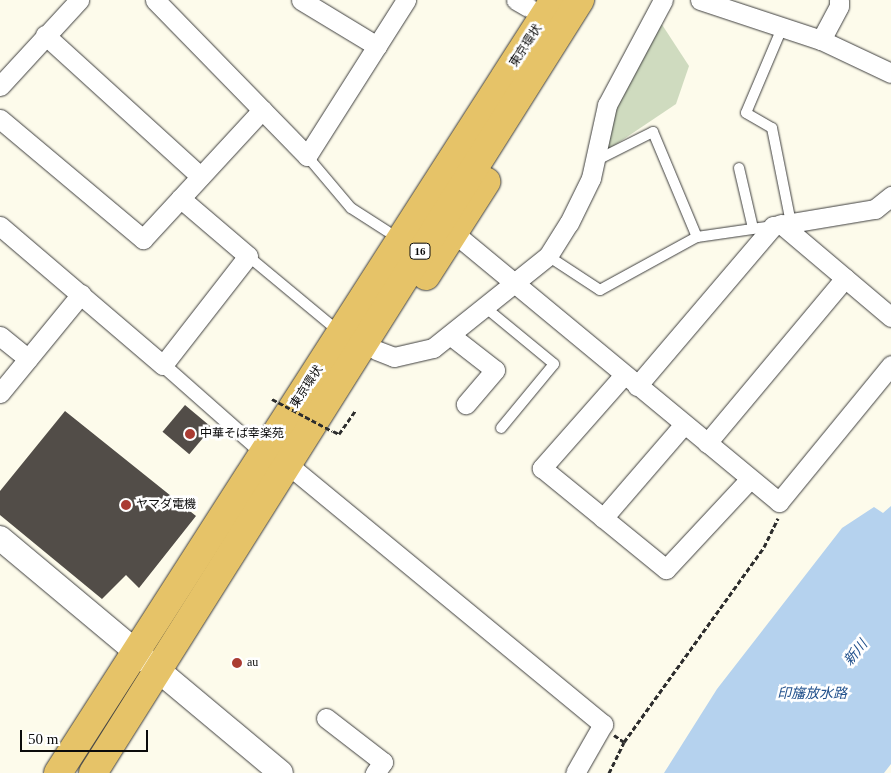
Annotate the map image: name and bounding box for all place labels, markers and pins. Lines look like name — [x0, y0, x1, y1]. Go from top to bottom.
place label: 中華そば幸楽苑 — [200, 427, 284, 441]
marker: 中華そば幸楽苑 — [184, 428, 196, 440]
place label: ヤマダ電機 — [136, 498, 196, 512]
marker: ヤマダ電機 — [120, 499, 132, 511]
place label: au — [247, 656, 258, 670]
marker: au — [231, 657, 243, 669]

